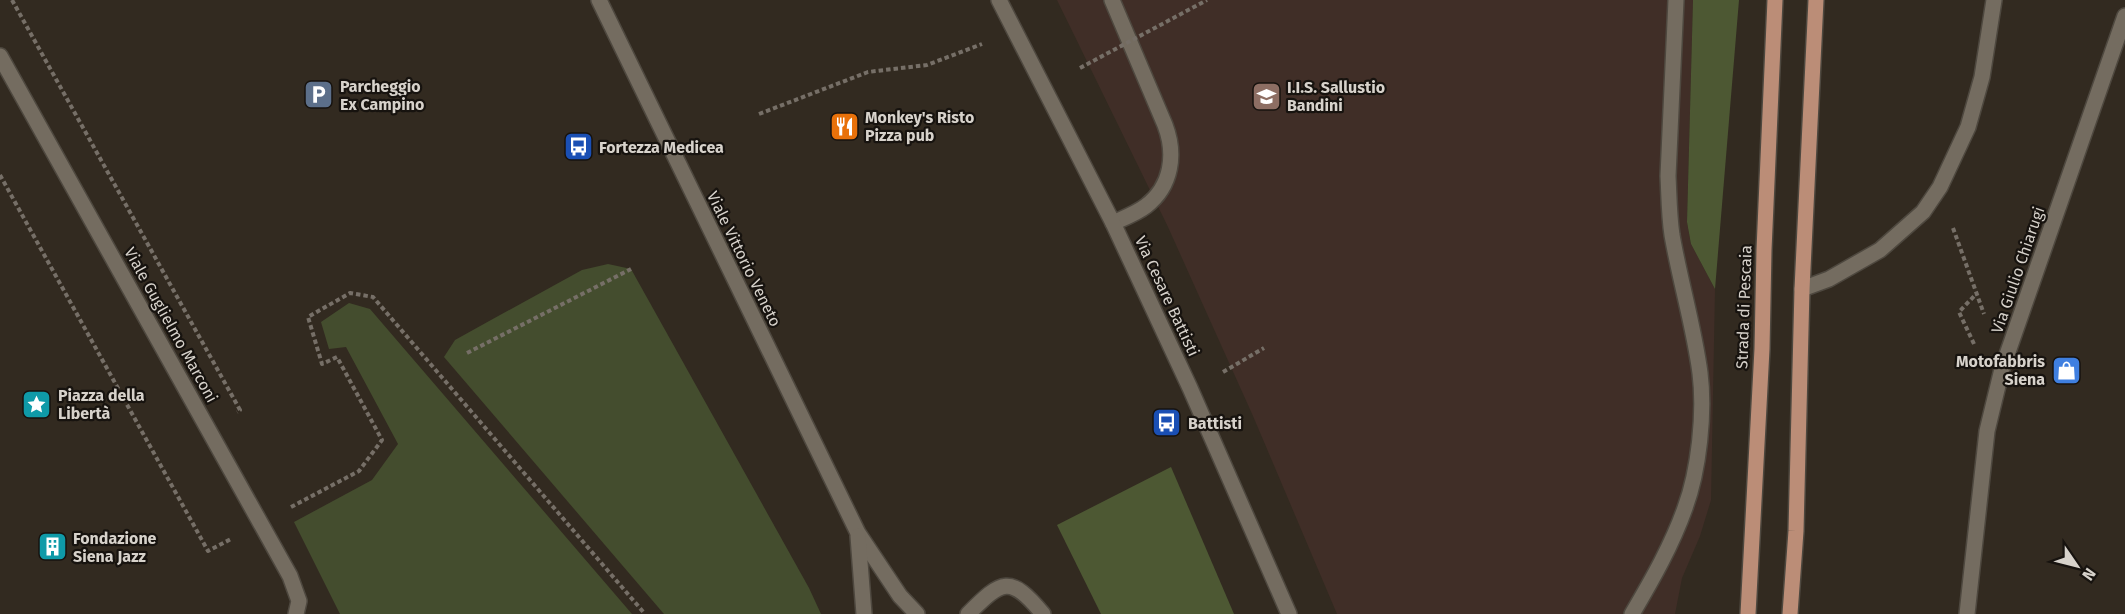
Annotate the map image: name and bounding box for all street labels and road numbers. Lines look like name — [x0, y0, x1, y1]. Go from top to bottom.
street label: Viale Vittorio Veneto — [703, 188, 785, 330]
street label: Via Giulio Chiarugi — [1987, 204, 2049, 336]
street label: Via Cesare Battisti — [1131, 233, 1203, 359]
street label: Viale Guglielmo Marconi — [120, 244, 222, 406]
street label: Strada di Pescaia — [1732, 245, 1756, 369]

